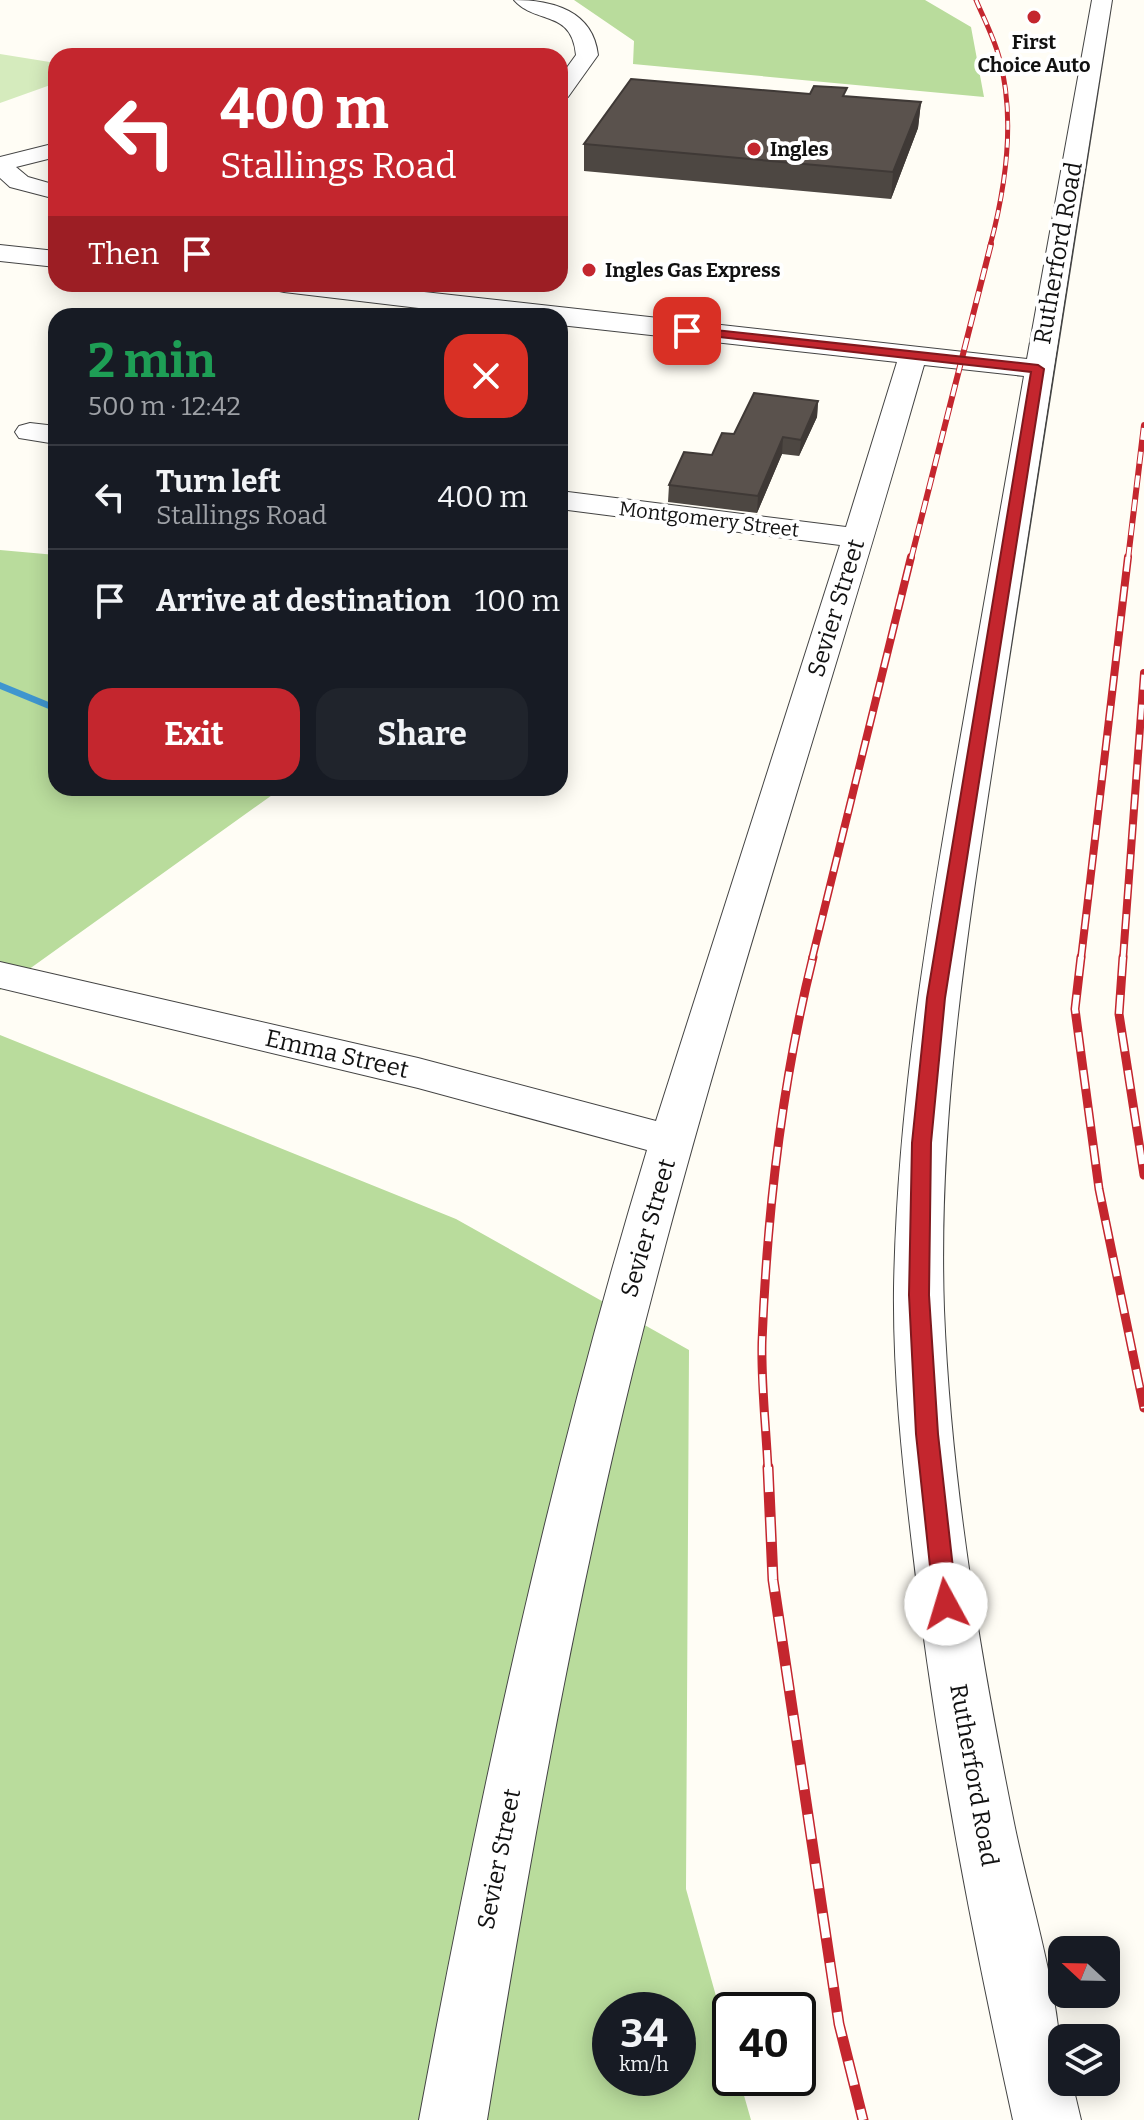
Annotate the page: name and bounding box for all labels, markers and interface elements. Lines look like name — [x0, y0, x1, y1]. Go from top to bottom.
marker: First Choice Auto — [1025, 8, 1043, 26]
place label: First Choice Auto — [978, 30, 1090, 77]
text: 400 m — [220, 76, 389, 143]
icon: left — [88, 80, 192, 184]
place label: Ingles — [770, 137, 829, 161]
marker: Ingles — [745, 140, 763, 158]
text: Stallings Road — [220, 144, 457, 188]
street label: Rutherford Road — [1028, 160, 1088, 346]
icon: arrive — [175, 232, 219, 276]
text: Then — [88, 236, 159, 272]
place label: Ingles Gas Express — [605, 258, 781, 282]
marker: Ingles Gas Express — [580, 261, 598, 279]
pin — [653, 297, 721, 365]
icon: arrive — [665, 309, 709, 353]
text: 2 min — [88, 332, 216, 390]
button: close — [444, 334, 528, 418]
text: 500 m · 12:42 — [88, 391, 241, 422]
text: Turn left — [156, 464, 281, 500]
icon: left — [88, 475, 132, 519]
text: 400 m — [437, 479, 528, 515]
street label: Montgomery Street — [618, 496, 800, 542]
text: Stallings Road — [156, 500, 327, 531]
street label: Sevier Street — [802, 535, 870, 680]
icon: arrive — [88, 579, 132, 623]
text: Arrive at destination — [156, 583, 451, 619]
text: 100 m — [475, 583, 560, 619]
button: Exit — [88, 688, 300, 780]
button: Share — [316, 688, 528, 780]
street label: Emma Street — [263, 1024, 412, 1084]
street label: Sevier Street — [615, 1155, 681, 1300]
position arrow — [904, 1562, 988, 1646]
street label: Rutherford Road — [944, 1682, 1004, 1868]
street label: Sevier Street — [472, 1786, 526, 1932]
north arrow — [1048, 1936, 1120, 2008]
map controls — [1048, 1936, 1120, 2096]
speed limit sign: 40 — [712, 1992, 816, 2096]
text: 34 — [620, 2010, 668, 2058]
button: layers — [1048, 2024, 1120, 2096]
text: km/h — [619, 2052, 669, 2076]

